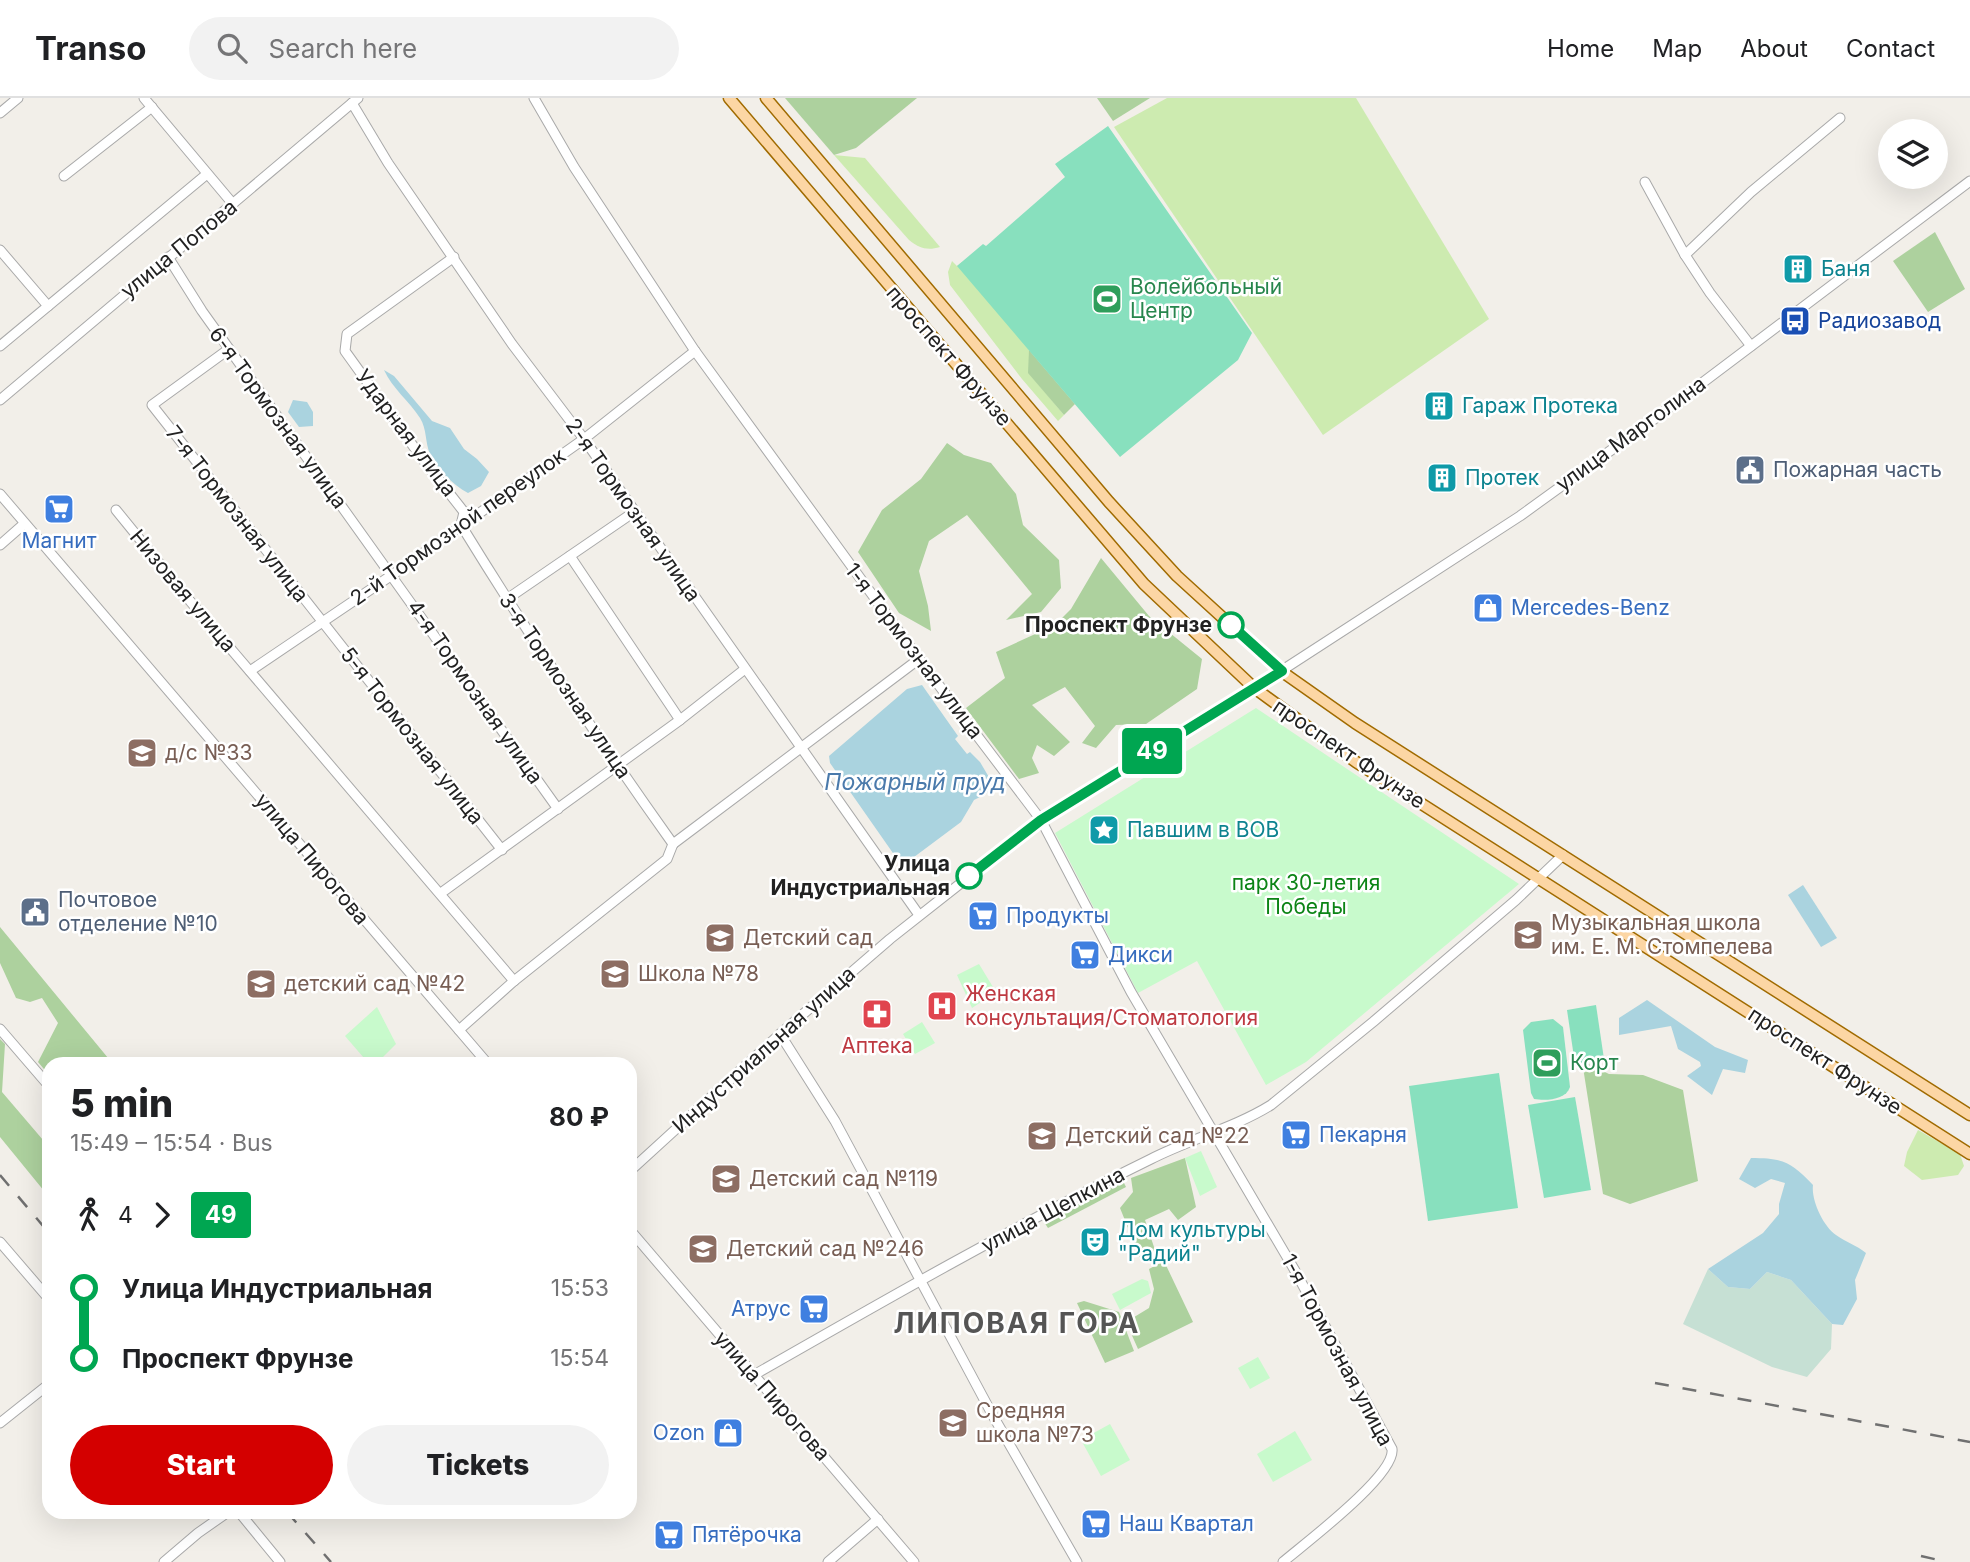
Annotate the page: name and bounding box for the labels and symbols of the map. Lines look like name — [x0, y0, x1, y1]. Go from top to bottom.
street label: улица Попова — [115, 194, 242, 303]
building icon: Баня — [1781, 252, 1815, 286]
place label: Баня — [1821, 256, 1870, 281]
place label: Волейбольный Центр — [1130, 274, 1282, 323]
street label: проспект Фрунзе — [882, 280, 1017, 431]
sports icon: Волейбольный Центр — [1090, 282, 1124, 316]
bus stop icon: Радиозавод — [1778, 304, 1812, 338]
place label: Радиозавод — [1818, 308, 1941, 333]
street label: 6-я Тормозная улица — [204, 322, 353, 513]
street label: Ударная улица — [351, 364, 462, 501]
street label: улица Марголина — [1551, 371, 1711, 496]
building icon: Гараж Протека — [1422, 389, 1456, 423]
place label: Гараж Протека — [1462, 393, 1618, 418]
street label: 2-я Тормозная улица — [561, 413, 706, 606]
street label: 7-я Тормозная улица — [161, 420, 314, 607]
street label: 2-й Тормозной переулок — [345, 442, 571, 610]
public building icon: Пожарная часть — [1733, 453, 1767, 487]
place label: Пожарная часть — [1773, 457, 1942, 482]
building icon: Протек — [1425, 461, 1459, 495]
place label: Протек — [1465, 465, 1540, 490]
supermarket icon: Магнит — [42, 492, 76, 526]
street label: Низовая улица — [125, 524, 242, 657]
place label: Магнит — [22, 528, 97, 553]
street label: 1-я Тормозная улица — [840, 558, 989, 744]
street label: 3-я Тормозная улица — [494, 588, 637, 783]
shop icon: Mercedes-Benz — [1471, 591, 1505, 625]
street label: 4-я Тормозная улица — [402, 595, 548, 788]
place label: Mercedes-Benz — [1511, 595, 1670, 620]
place label: Проспект Фрунзе — [1025, 612, 1212, 637]
marker: Проспект Фрунзе — [1218, 612, 1244, 638]
street label: 5-я Тормозная улица — [335, 642, 489, 829]
street label: проспект Фрунзе — [1268, 693, 1430, 814]
line badge: 49 — [1120, 728, 1184, 774]
school or university icon: д/с №33 — [125, 736, 159, 770]
place label: д/с №33 — [165, 740, 253, 765]
water label: Пожарный пруд — [824, 768, 1006, 796]
street label: улица Пирогова — [250, 788, 375, 930]
place icon: Павшим в ВОВ — [1087, 813, 1121, 847]
place label: Павшим в ВОВ — [1127, 817, 1279, 842]
place label: Улица Индустриальная — [770, 851, 950, 900]
marker: Улица Индустриальная — [956, 863, 982, 889]
park label: парк 30-летия Победы — [1232, 870, 1380, 919]
place label: Почтовое отделение №10 — [58, 887, 218, 936]
public building icon: Почтовое отделение №10 — [18, 895, 52, 929]
supermarket icon: Продукты — [966, 899, 1000, 933]
place label: Продукты — [1006, 903, 1109, 928]
place label: Музыкальная школа им. Е. М. Стомпелева — [1551, 910, 1773, 959]
school or university icon: Музыкальная школа им. Е. М. Стомпелева — [1511, 918, 1545, 952]
school or university icon: Детский сад — [703, 921, 737, 955]
place label: Детский сад — [743, 925, 873, 950]
supermarket icon: Дикси — [1068, 938, 1102, 972]
place label: Дикси — [1108, 942, 1173, 967]
school or university icon: Школа №78 — [598, 957, 632, 991]
place label: Школа №78 — [638, 961, 759, 986]
street label: Индустриальная улица — [667, 961, 860, 1138]
school or university icon: детский сад №42 — [244, 967, 278, 1001]
place label: детский сад №42 — [284, 971, 465, 996]
place label: Женская консультация/Стоматология — [965, 981, 1258, 1030]
hospital icon: Женская консультация/Стоматология — [925, 989, 959, 1023]
pharmacy icon: Аптека — [860, 997, 894, 1031]
street label: проспект Фрунзе — [1744, 1002, 1907, 1120]
place label: Аптека — [841, 1033, 913, 1058]
sports icon: Корт — [1530, 1046, 1564, 1080]
place label: Корт — [1570, 1050, 1619, 1075]
supermarket icon: Пекарня — [1279, 1118, 1313, 1152]
school or university icon: Детский сад №22 — [1025, 1119, 1059, 1153]
place label: Пекарня — [1319, 1122, 1407, 1147]
place label: Детский сад №22 — [1065, 1123, 1250, 1148]
street label: улица Щепкина — [977, 1161, 1129, 1258]
school or university icon: Детский сад №119 — [709, 1162, 743, 1196]
place label: Детский сад №119 — [749, 1166, 938, 1191]
place label: Дом культуры "Радий" — [1118, 1217, 1266, 1266]
theatre icon: Дом культуры "Радий" — [1078, 1225, 1112, 1259]
school or university icon: Детский сад №246 — [686, 1232, 720, 1266]
place label: Детский сад №246 — [726, 1236, 924, 1261]
street label: 1-я Тормозная улица — [1276, 1250, 1399, 1450]
supermarket icon: Атрус — [797, 1292, 831, 1326]
place label: Атрус — [731, 1296, 791, 1321]
district label: ЛИПОВАЯ ГОРА — [894, 1306, 1141, 1340]
street label: улица Пирогова — [709, 1326, 836, 1466]
place label: Средняя школа №73 — [976, 1398, 1094, 1447]
school or university icon: Средняя школа №73 — [936, 1406, 970, 1440]
shop icon: Ozon — [711, 1416, 745, 1450]
place label: Ozon — [653, 1420, 705, 1445]
supermarket icon: Наш Квартал — [1079, 1507, 1113, 1541]
place label: Наш Квартал — [1119, 1511, 1254, 1536]
supermarket icon: Пятёрочка — [652, 1518, 686, 1552]
place label: Пятёрочка — [692, 1522, 802, 1547]

